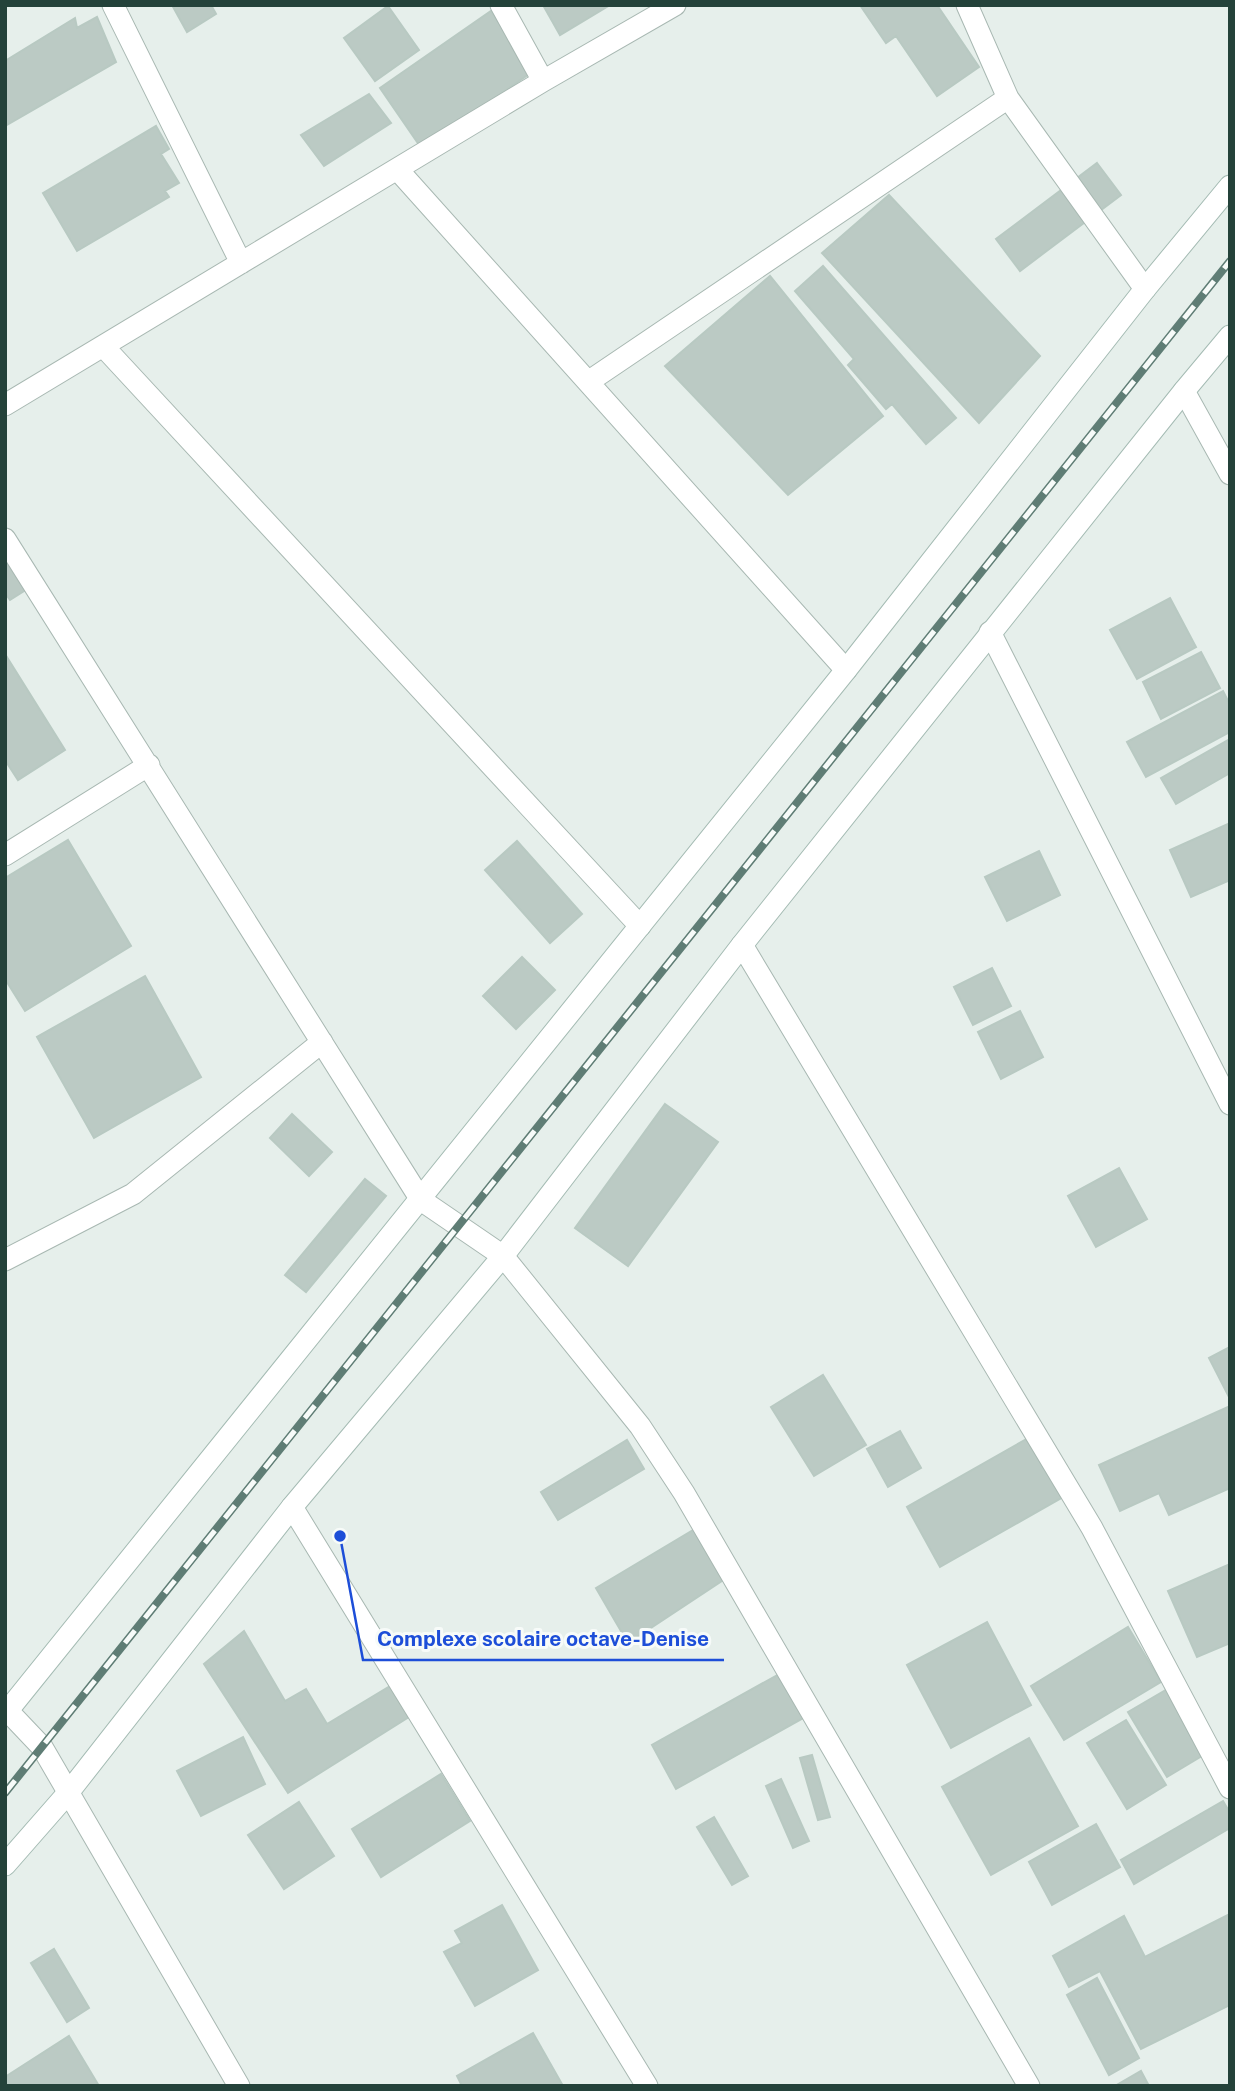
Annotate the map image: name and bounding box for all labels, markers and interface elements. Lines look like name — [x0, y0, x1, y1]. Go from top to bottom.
callout: Complexe scolaire octave-Denise — [363, 1618, 724, 1660]
text: Complexe scolaire octave-Denise — [377, 1626, 709, 1651]

